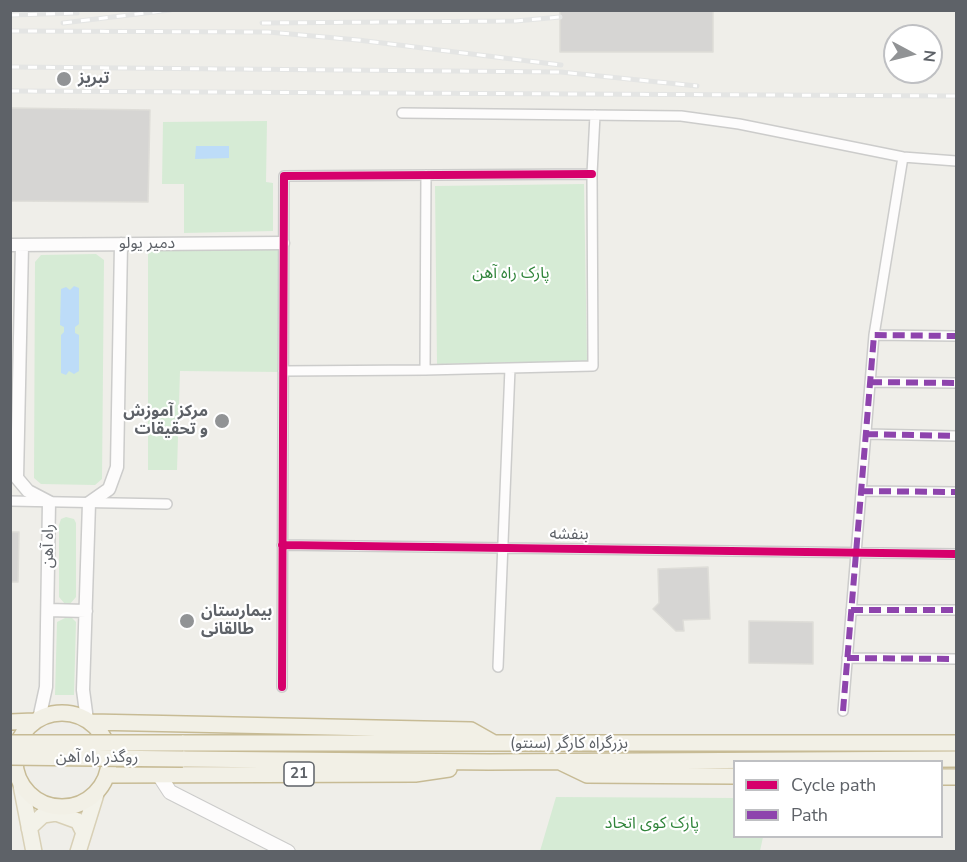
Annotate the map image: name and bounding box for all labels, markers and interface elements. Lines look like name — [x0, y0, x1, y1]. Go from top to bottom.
north arrow — [883, 24, 943, 84]
text: N — [917, 49, 941, 63]
place label: تبریز — [78, 69, 110, 89]
marker: تبریز — [55, 70, 73, 88]
street label: دمیر یولو — [119, 234, 175, 254]
park label: پارک راه آهن — [472, 264, 550, 284]
place label: مرکز آموزش و تحقیقات — [123, 402, 208, 440]
marker: مرکز آموزش و تحقیقات — [213, 412, 231, 430]
street label: راه آهن — [39, 524, 59, 568]
street label: بنفشه — [549, 525, 589, 545]
place label: بیمارستان طالقانی — [201, 602, 272, 640]
marker: بیمارستان طالقانی — [178, 612, 196, 630]
street label: بزرگراه کارگر (سنتو) — [510, 734, 628, 754]
street label: روگذر راه آهن — [56, 748, 138, 768]
legend — [733, 760, 943, 838]
road number: 21 — [284, 762, 314, 786]
text: Cycle path — [791, 773, 876, 797]
text: Path — [791, 803, 828, 827]
park label: پارک کوی اتحاد — [605, 814, 699, 834]

